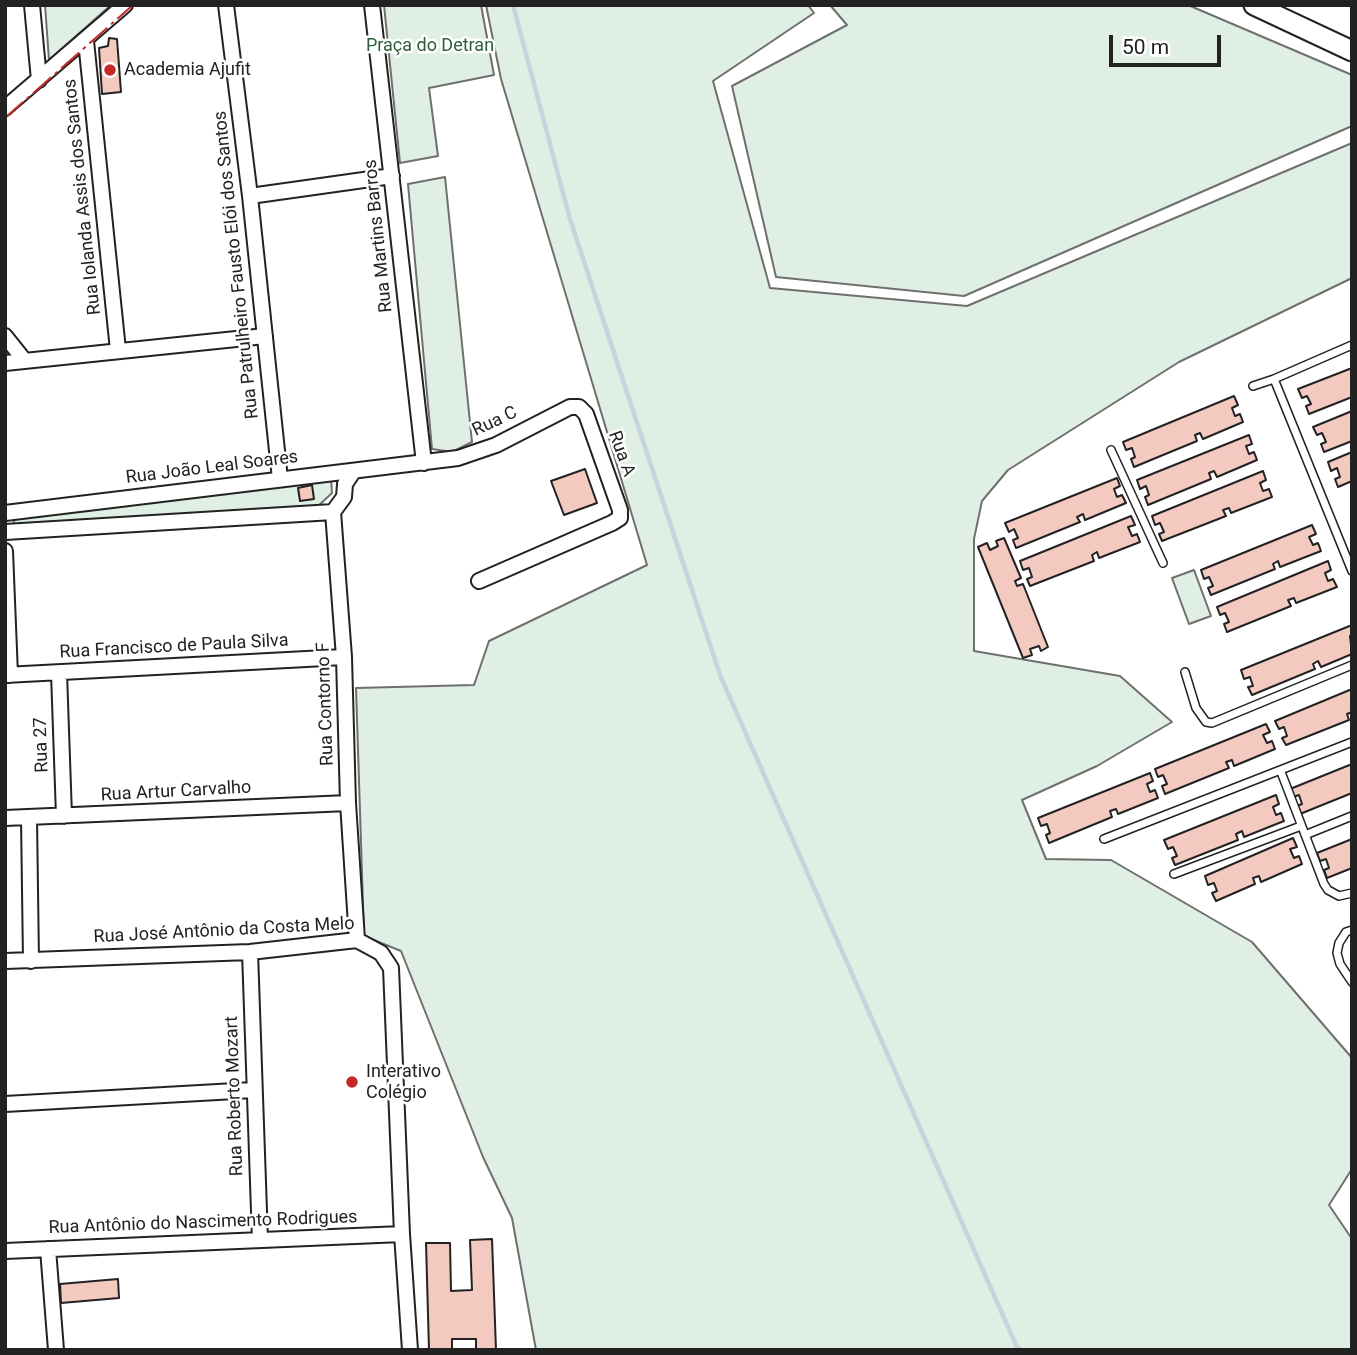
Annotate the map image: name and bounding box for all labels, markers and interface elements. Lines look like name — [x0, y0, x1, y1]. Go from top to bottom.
scale bar — [1112, 21, 1224, 65]
park label: Praça do Detran — [366, 35, 494, 57]
text: 50 m — [1122, 35, 1169, 59]
place label: Academia Ajufit — [124, 59, 251, 81]
marker: Academia Ajufit — [102, 62, 118, 78]
street label: Rua Iolanda Assis dos Santos — [60, 78, 106, 316]
street label: Rua Patrulheiro Fausto Elói dos Santos — [210, 110, 264, 420]
street label: Rua Martins Barros — [360, 158, 398, 314]
street label: Rua C — [469, 402, 521, 442]
street label: Rua A — [603, 428, 639, 480]
street label: Rua João Leal Soares — [125, 447, 299, 489]
street label: Rua Francisco de Paula Silva — [59, 630, 289, 664]
street label: Rua Contorno F — [313, 642, 339, 766]
street label: Rua 27 — [30, 717, 54, 773]
street label: Rua Artur Carvalho — [100, 777, 252, 807]
street label: Rua José Antônio da Costa Melo — [93, 913, 355, 949]
street label: Rua Roberto Mozart — [221, 1016, 249, 1176]
place label: Interativo Colégio — [366, 1061, 441, 1104]
marker: Interativo Colégio — [344, 1074, 360, 1090]
street label: Rua Antônio do Nascimento Rodrigues — [48, 1207, 358, 1239]

